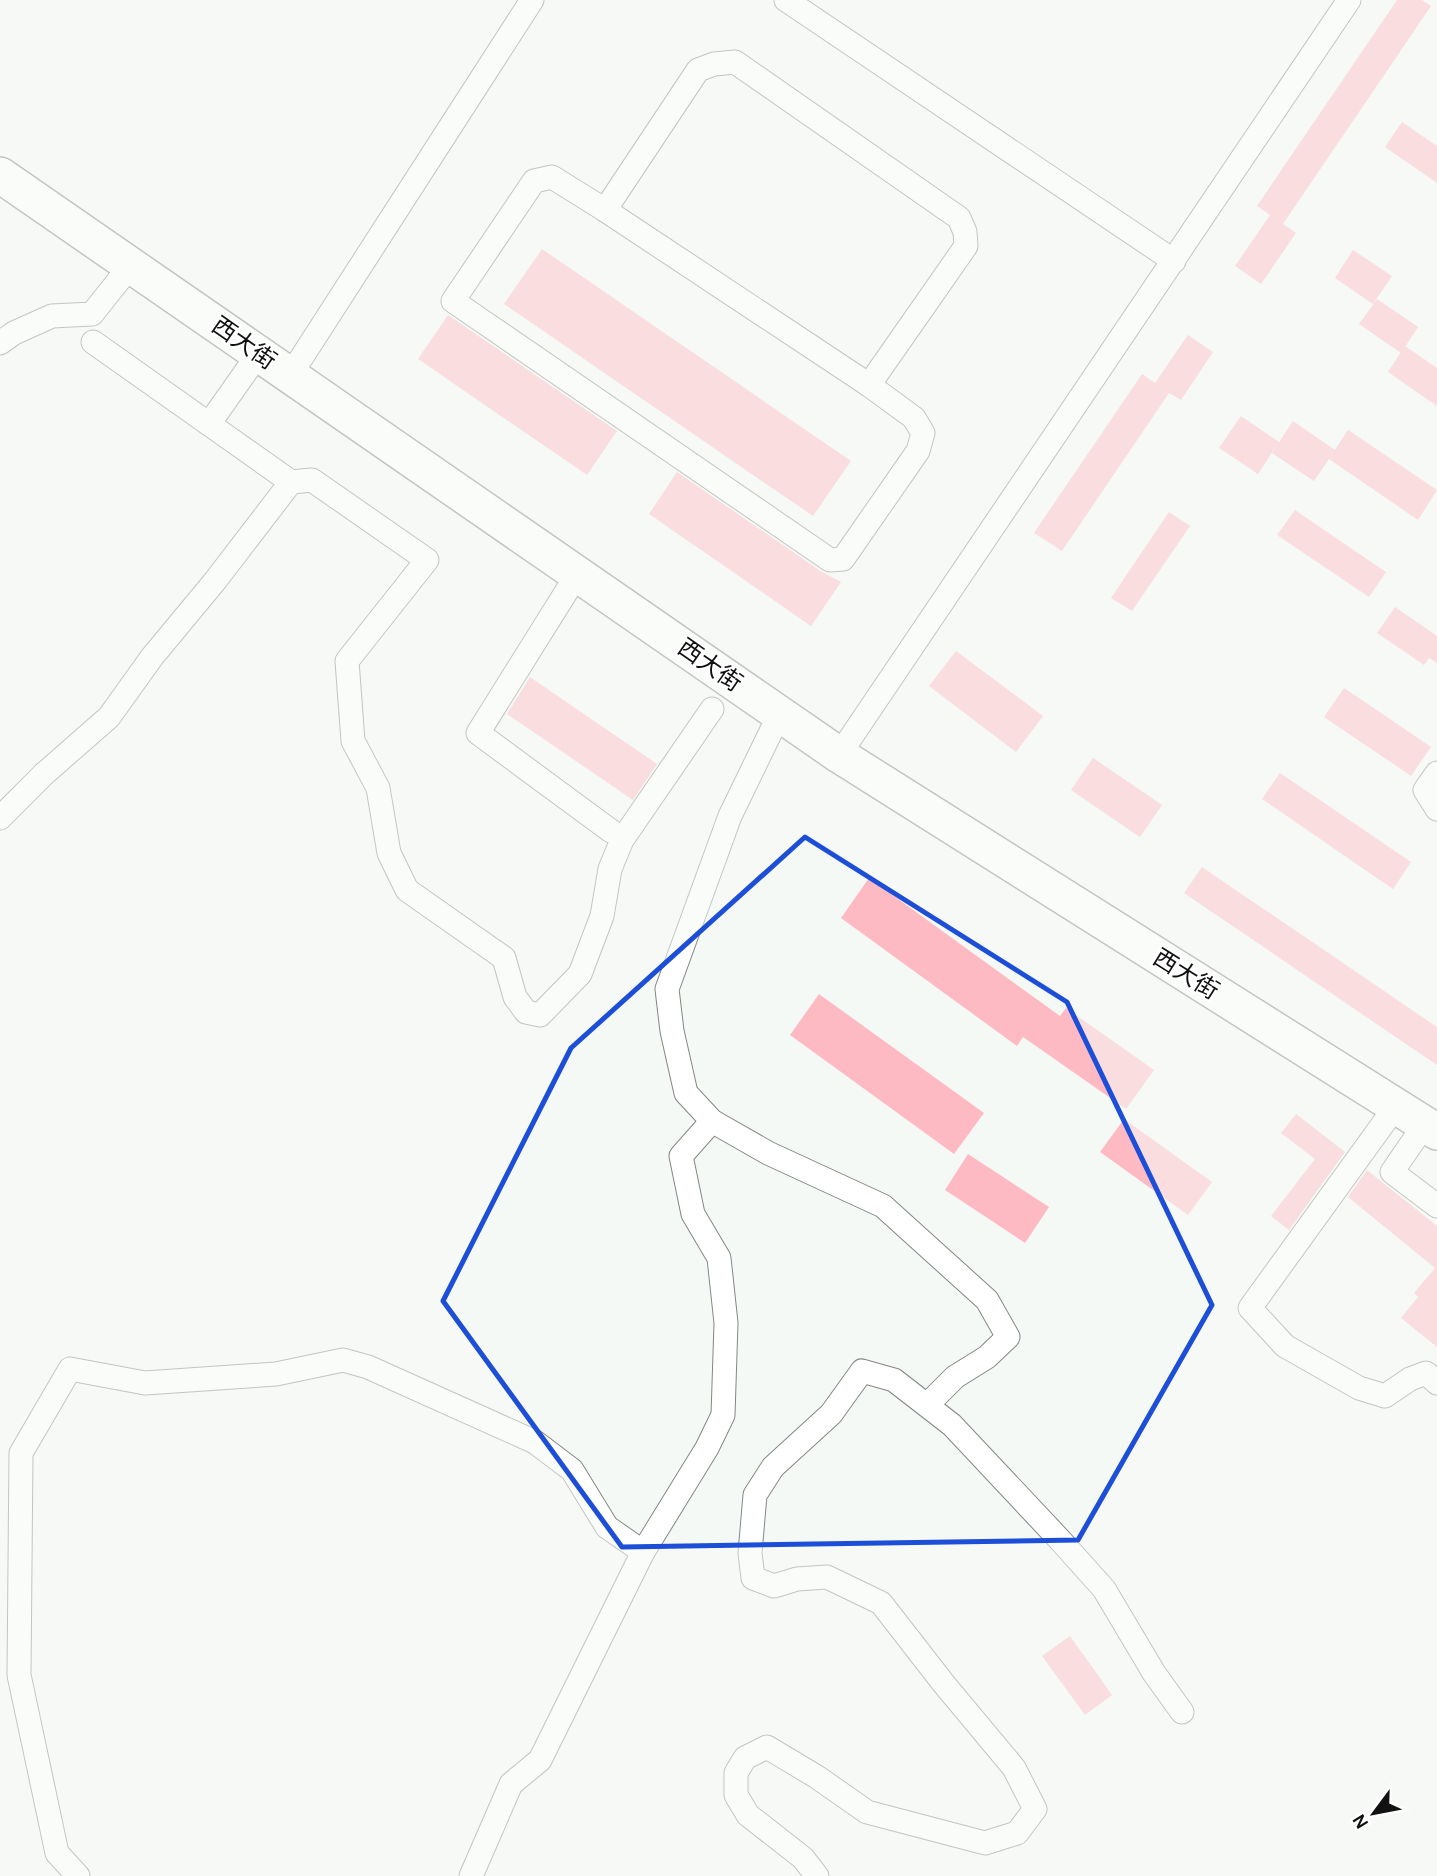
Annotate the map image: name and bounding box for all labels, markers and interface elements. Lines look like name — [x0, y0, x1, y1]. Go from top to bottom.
street label: 西大街 — [206, 311, 282, 375]
street label: 西大街 — [672, 633, 748, 697]
street label: 西大街 — [1148, 943, 1224, 1005]
north arrow — [1339, 1778, 1409, 1848]
text: N — [1347, 1810, 1373, 1833]

